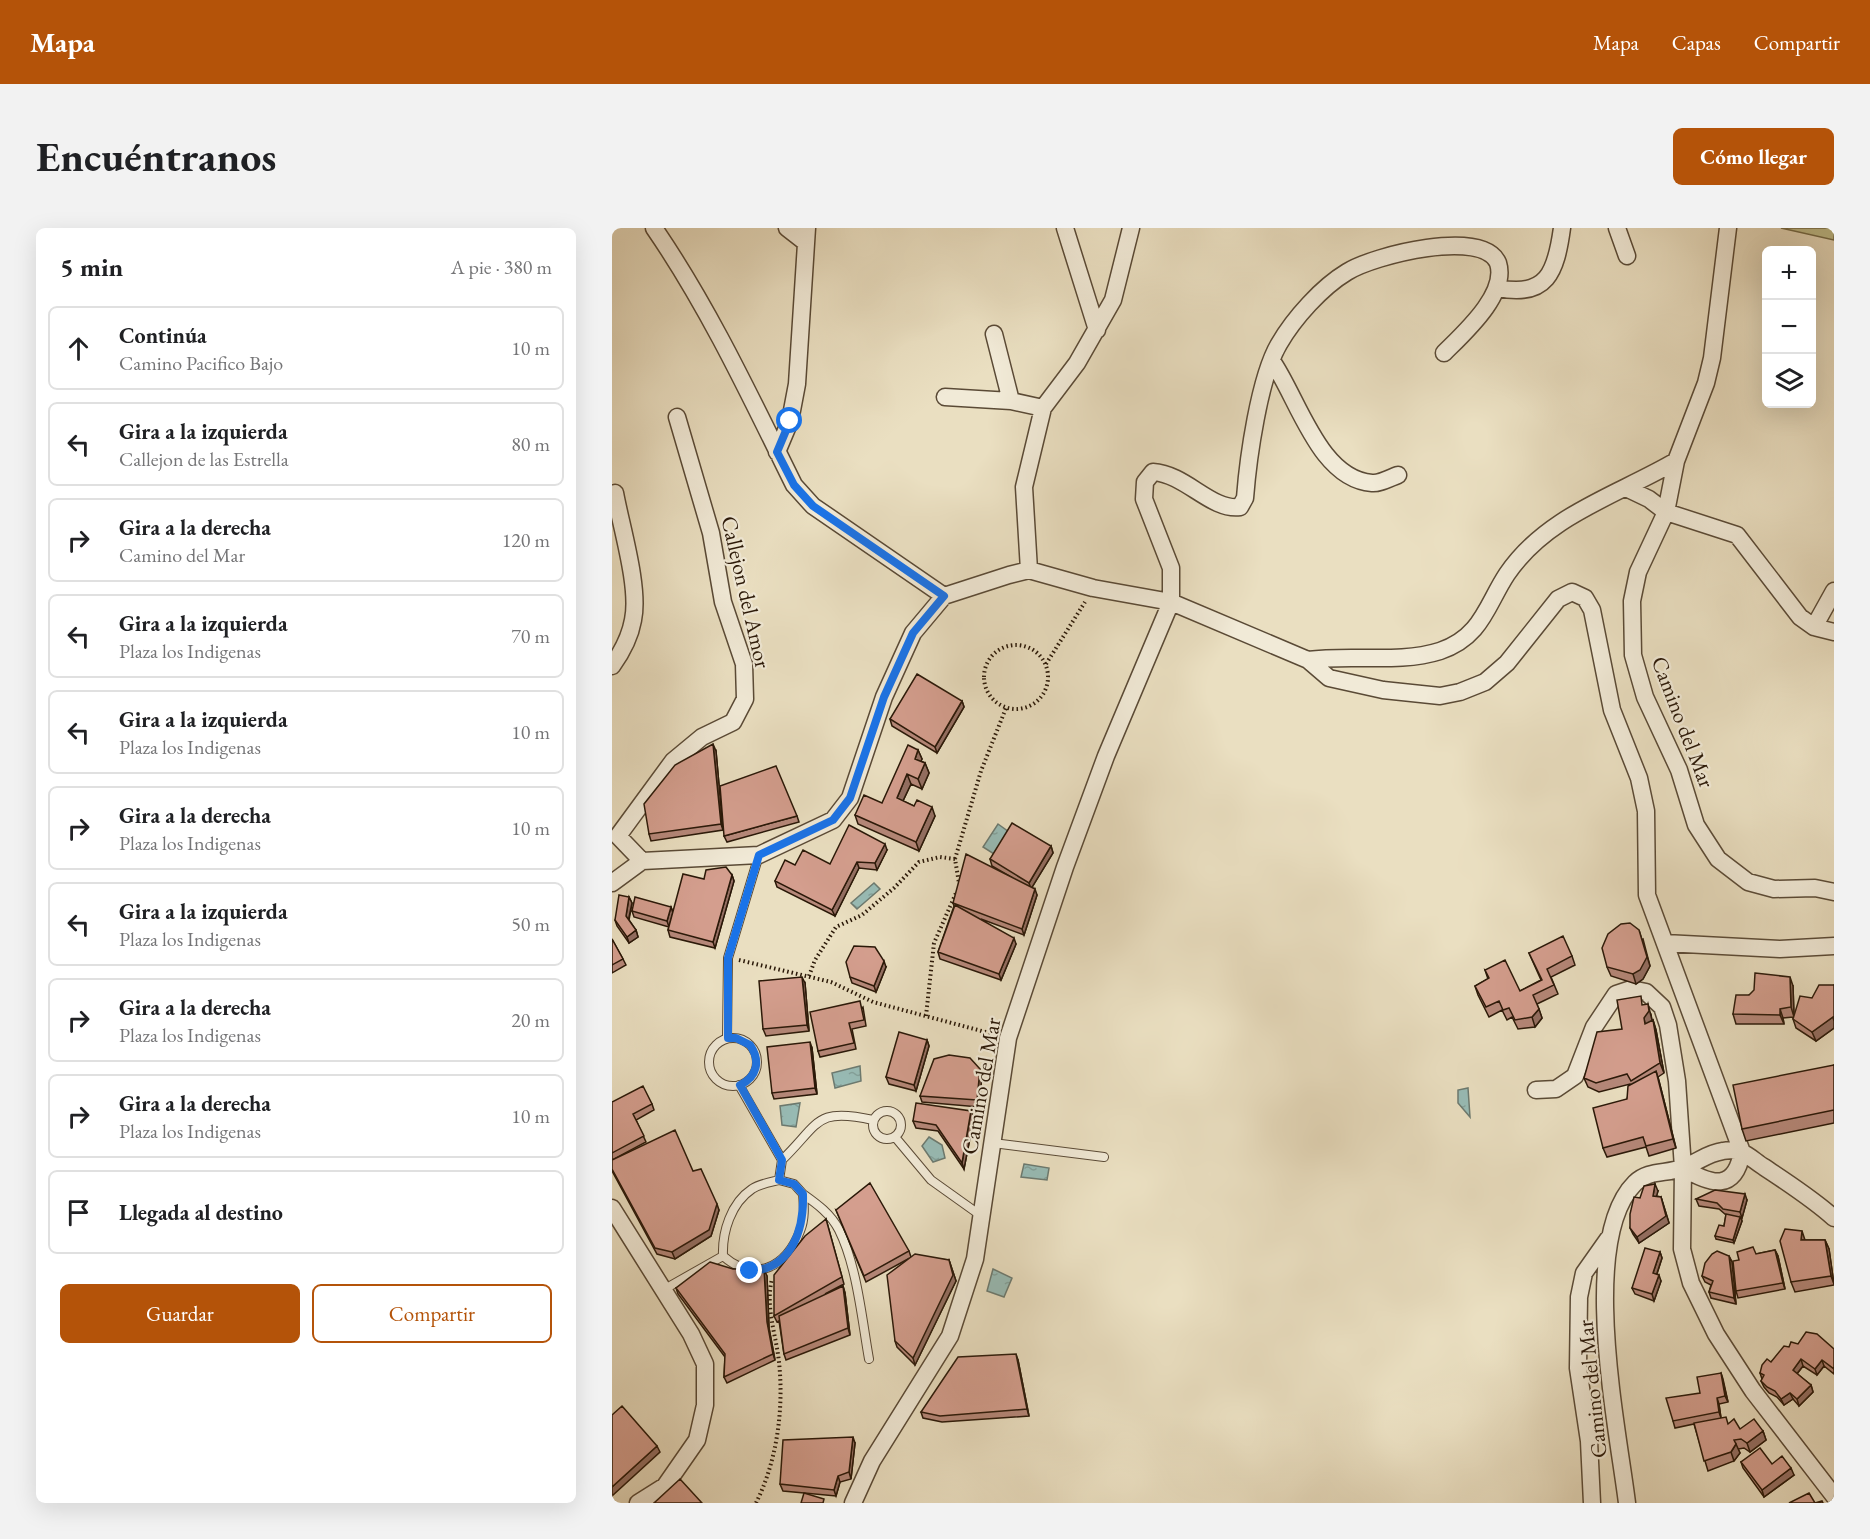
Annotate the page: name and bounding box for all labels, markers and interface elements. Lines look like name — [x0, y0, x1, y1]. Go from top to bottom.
text: Mapa — [30, 24, 95, 60]
text: Mapa — [1593, 29, 1639, 56]
text: Capas — [1672, 29, 1721, 56]
text: Compartir — [1754, 29, 1840, 56]
button: Cómo llegar — [1673, 128, 1834, 185]
text: Encuéntranos — [36, 129, 276, 184]
map controls — [1762, 246, 1816, 408]
button: + — [1762, 246, 1816, 300]
text: 5 min — [60, 250, 123, 284]
text: A pie · 380 m — [451, 254, 552, 280]
button: − — [1762, 300, 1816, 354]
text: Continúa — [119, 321, 207, 350]
icon: ahead — [62, 332, 95, 365]
text: 10 m — [511, 335, 550, 361]
text: Camino Pacifico Bajo — [119, 350, 283, 376]
button: layers — [1762, 354, 1816, 408]
route start — [776, 407, 802, 433]
text: Gira a la izquierda — [119, 417, 288, 446]
icon: left — [62, 428, 95, 461]
text: 80 m — [511, 431, 550, 457]
text: Callejon de las Estrella — [119, 446, 289, 472]
text: Gira a la derecha — [119, 513, 271, 542]
street label: Callejon del Amor — [714, 513, 778, 672]
icon: right — [62, 524, 95, 557]
text: 120 m — [502, 527, 550, 553]
text: Camino del Mar — [119, 542, 245, 568]
text: Gira a la izquierda — [119, 609, 288, 638]
icon: left — [62, 620, 95, 653]
text: 70 m — [511, 623, 550, 649]
text: Plaza los Indigenas — [119, 638, 261, 664]
street label: Camino del Mar — [1645, 652, 1722, 793]
text: Gira a la izquierda — [119, 705, 288, 734]
icon: left — [62, 716, 95, 749]
text: 10 m — [511, 719, 550, 745]
text: Plaza los Indigenas — [119, 734, 261, 760]
text: Gira a la derecha — [119, 801, 271, 830]
icon: right — [62, 812, 95, 845]
text: 10 m — [511, 815, 550, 841]
text: Plaza los Indigenas — [119, 830, 261, 856]
text: Gira a la izquierda — [119, 897, 288, 926]
icon: left — [62, 908, 95, 941]
text: 50 m — [511, 911, 550, 937]
text: Plaza los Indigenas — [119, 926, 261, 952]
text: Gira a la derecha — [119, 993, 271, 1022]
icon: right — [62, 1004, 95, 1037]
text: 20 m — [511, 1007, 550, 1033]
street label: Camino del Mar — [955, 1015, 1007, 1157]
text: Plaza los Indigenas — [119, 1022, 261, 1048]
text: Gira a la derecha — [119, 1089, 271, 1118]
icon: right — [62, 1100, 95, 1133]
text: 10 m — [511, 1103, 550, 1129]
text: Plaza los Indigenas — [119, 1118, 261, 1144]
icon: arrive — [62, 1196, 95, 1229]
text: Llegada al destino — [119, 1198, 283, 1227]
route end — [736, 1257, 762, 1283]
button: Guardar — [60, 1284, 300, 1343]
button: Compartir — [312, 1284, 552, 1343]
street label: Camino del Mar — [1570, 1318, 1614, 1459]

